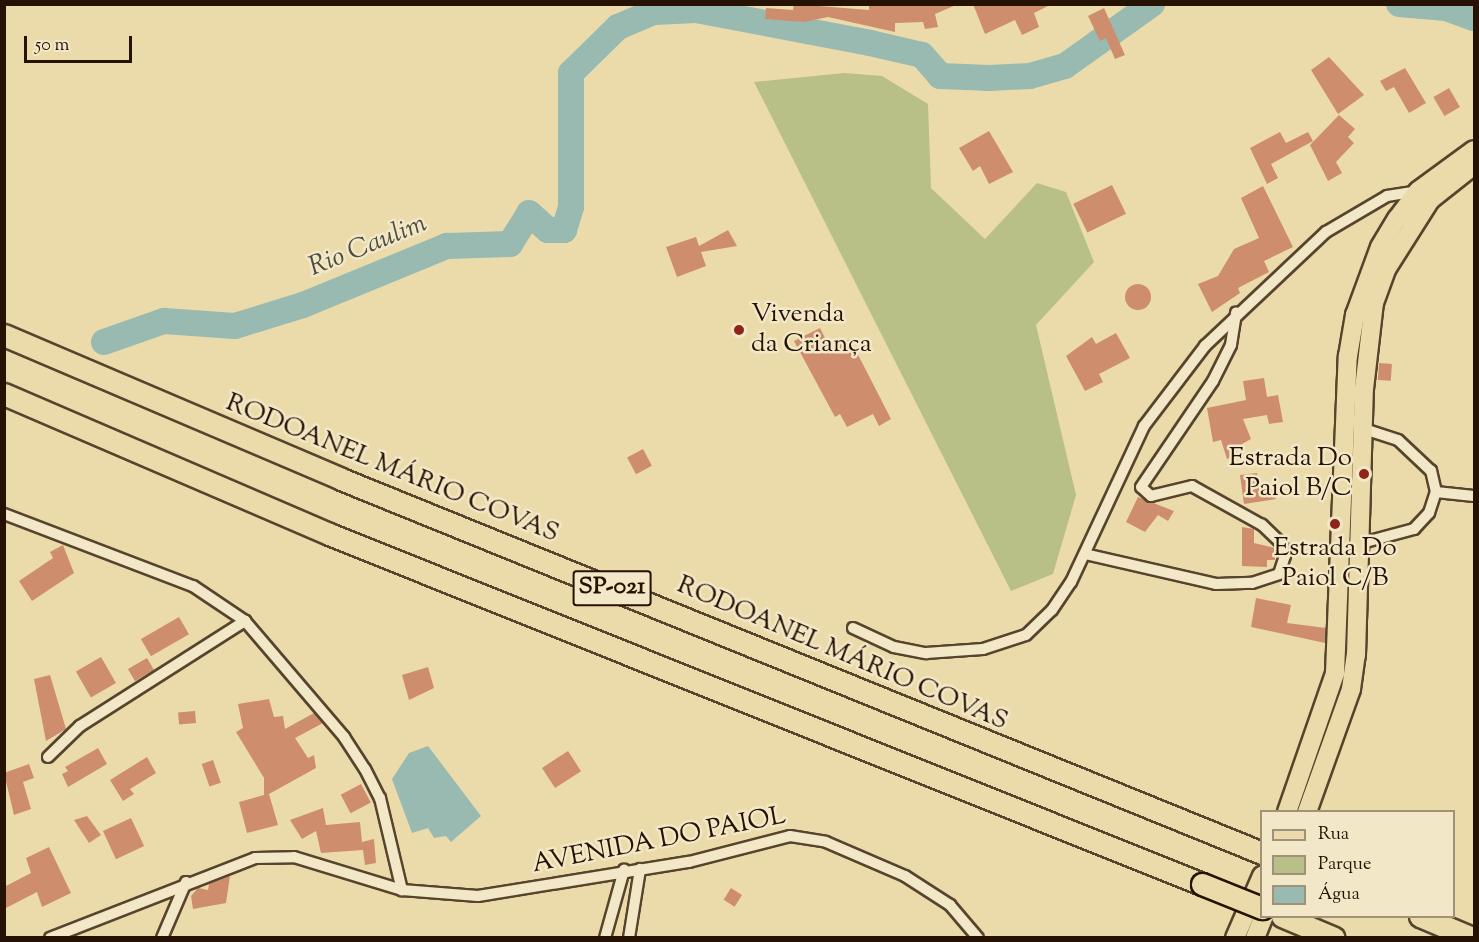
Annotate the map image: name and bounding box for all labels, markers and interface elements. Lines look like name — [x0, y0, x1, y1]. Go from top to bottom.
scale bar — [27, 24, 135, 62]
text: 50 m — [35, 33, 69, 59]
water label: Rio Caulim — [304, 208, 432, 284]
place label: Vivenda da Criança — [751, 299, 872, 360]
marker: Vivenda da Criança — [732, 323, 746, 337]
street label: RODOANEL MÁRIO COVAS — [221, 388, 563, 550]
place label: Estrada Do Paiol B/C — [1229, 443, 1352, 504]
marker: Estrada Do Paiol B/C — [1357, 467, 1371, 481]
marker: Estrada Do Paiol C/B — [1328, 517, 1342, 531]
place label: Estrada Do Paiol C/B — [1273, 533, 1397, 594]
road number: SP-021 — [572, 567, 652, 609]
street label: RODOANEL MÁRIO COVAS — [672, 570, 1012, 738]
street label: AVENIDA DO PAIOL — [530, 801, 788, 881]
legend — [1260, 810, 1455, 918]
text: Rua — [1318, 822, 1349, 848]
text: Parque — [1318, 852, 1371, 878]
text: Água — [1318, 882, 1360, 908]

